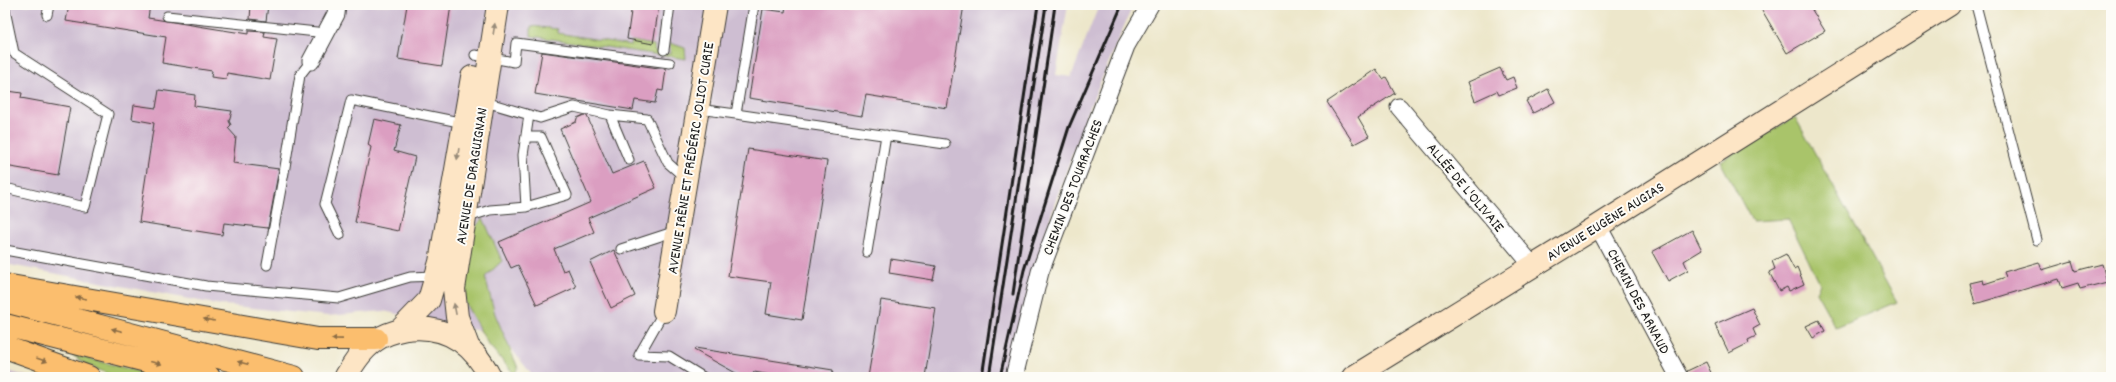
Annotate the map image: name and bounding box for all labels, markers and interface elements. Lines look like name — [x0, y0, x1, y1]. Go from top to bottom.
one-way arrow — [491, 23, 497, 35]
street label: AVENUE IRÈNE ET FRÉDÉRIC JOLIOT CURIE — [663, 41, 721, 276]
street label: AVENUE DE DRAGUIGNAN — [451, 106, 495, 246]
street label: CHEMIN DES TOURRACHES — [1038, 117, 1110, 259]
street label: ALLÉE DE L'OLIVAIE — [1420, 139, 1509, 238]
one-way arrow — [455, 148, 461, 160]
street label: AVENUE EUGÈNE AUGIAS — [1543, 177, 1669, 268]
street label: CHEMIN DES ARNAUD — [1600, 245, 1674, 359]
one-way arrow — [75, 295, 87, 301]
one-way arrow — [452, 303, 458, 316]
one-way arrow — [203, 317, 215, 323]
one-way arrow — [111, 327, 123, 333]
one-way arrow — [330, 336, 343, 342]
one-way arrow — [36, 357, 48, 363]
one-way arrow — [150, 360, 162, 366]
one-way arrow — [237, 360, 249, 366]

